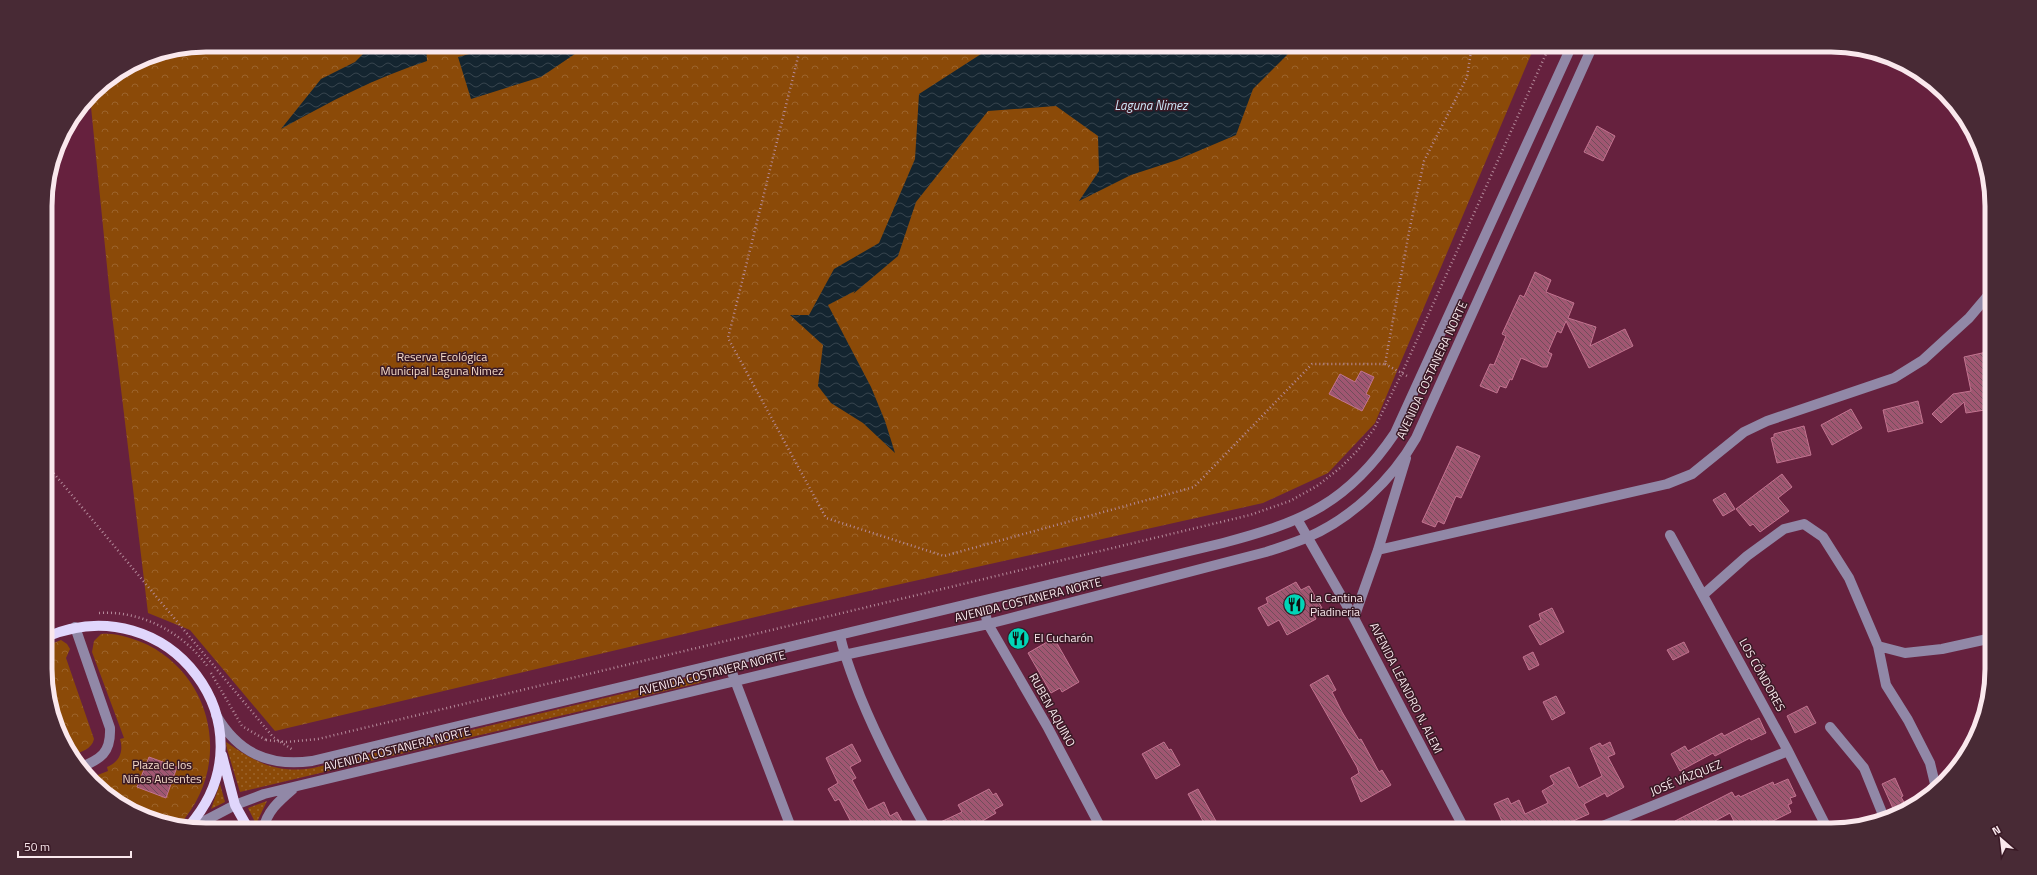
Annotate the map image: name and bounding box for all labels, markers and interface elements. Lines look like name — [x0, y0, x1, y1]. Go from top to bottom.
water label: Laguna Nimez — [1115, 95, 1189, 115]
street label: AVENIDA COSTANERA NORTE — [1391, 297, 1472, 442]
park label: Reserva Ecológica Municipal Laguna Nimez — [381, 347, 503, 380]
street label: AVENIDA COSTANERA NORTE — [952, 572, 1104, 627]
place label: La Cantina Piadineria — [1310, 588, 1363, 621]
restaurant icon: La Cantina Piadineria — [1281, 592, 1307, 618]
street label: AVENIDA LEANDRO N. ALEM — [1365, 619, 1448, 757]
restaurant icon: El Cucharón — [1006, 625, 1032, 651]
place label: El Cucharón — [1034, 628, 1093, 647]
street label: LOS CÓNDORES — [1734, 635, 1790, 715]
street label: AVENIDA COSTANERA NORTE — [636, 645, 788, 700]
street label: RUBEN AQUINO — [1024, 669, 1081, 750]
street label: AVENIDA COSTANERA NORTE — [321, 721, 473, 776]
street label: JOSÉ VÁZQUEZ — [1647, 754, 1725, 801]
park label: Plaza de los Niños Ausentes — [122, 755, 202, 788]
north arrow — [1981, 819, 2021, 859]
text: N — [1989, 821, 2003, 839]
scale bar — [18, 833, 131, 859]
text: 50 m — [24, 837, 50, 856]

